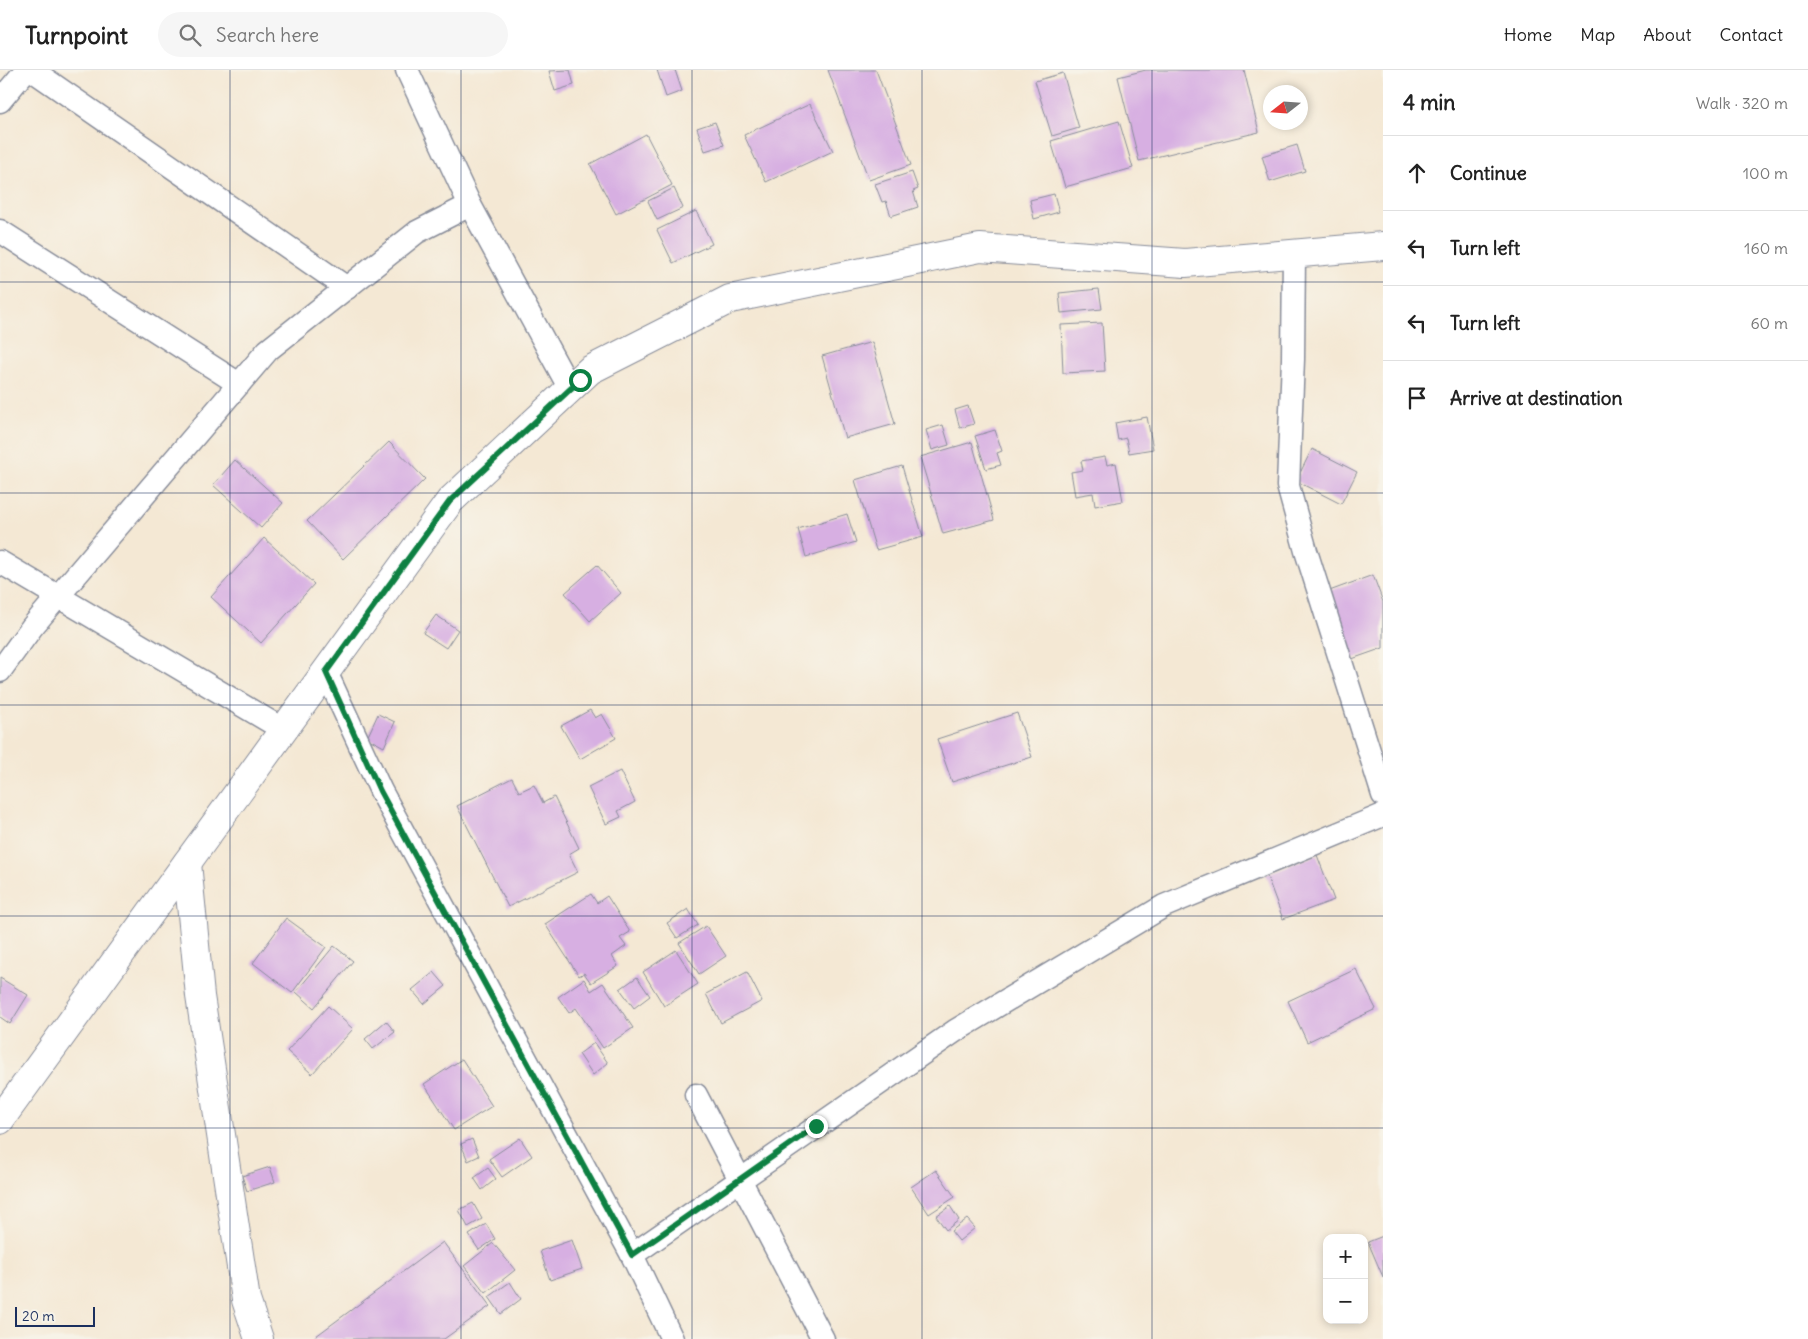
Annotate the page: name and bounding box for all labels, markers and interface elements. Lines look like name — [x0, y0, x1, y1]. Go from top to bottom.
search box — [158, 12, 508, 57]
text: Turnpoint — [25, 20, 128, 50]
icon: search — [176, 21, 204, 49]
text: Search here — [216, 23, 319, 47]
text: Home — [1504, 23, 1552, 46]
text: Map — [1580, 23, 1615, 46]
text: About — [1643, 23, 1691, 46]
text: Contact — [1719, 23, 1783, 46]
north arrow — [1263, 85, 1308, 130]
text: 4 min — [1403, 89, 1455, 116]
text: Walk · 320 m — [1696, 93, 1788, 113]
icon: ahead — [1403, 159, 1431, 187]
text: Continue — [1450, 161, 1527, 185]
text: 100 m — [1743, 163, 1788, 183]
icon: left — [1403, 234, 1431, 262]
text: Turn left — [1450, 236, 1520, 260]
text: 160 m — [1744, 238, 1788, 258]
icon: left — [1403, 309, 1431, 337]
text: Turn left — [1450, 311, 1520, 335]
text: 60 m — [1750, 313, 1788, 333]
route start — [569, 369, 592, 392]
icon: arrive — [1403, 384, 1431, 412]
text: Arrive at destination — [1450, 386, 1623, 410]
route end — [805, 1115, 828, 1138]
map controls — [1323, 1234, 1368, 1324]
button: + — [1323, 1234, 1368, 1279]
button: − — [1323, 1279, 1368, 1324]
scale bar — [15, 1304, 95, 1327]
text: 20 m — [22, 1307, 55, 1325]

